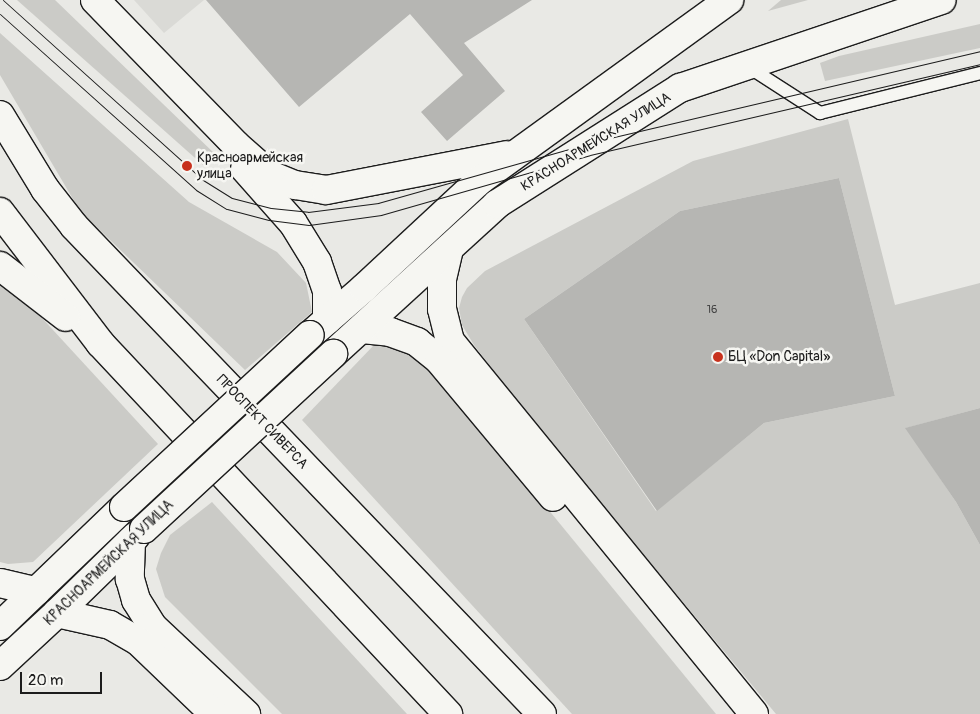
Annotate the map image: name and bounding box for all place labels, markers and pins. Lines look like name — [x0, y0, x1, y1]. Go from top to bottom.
place label: Красноармейская улица — [197, 150, 303, 182]
marker: Красноармейская улица — [181, 160, 193, 172]
place label: БЦ «Don Capital» — [728, 349, 830, 365]
marker: БЦ «Don Capital» — [712, 351, 724, 363]

